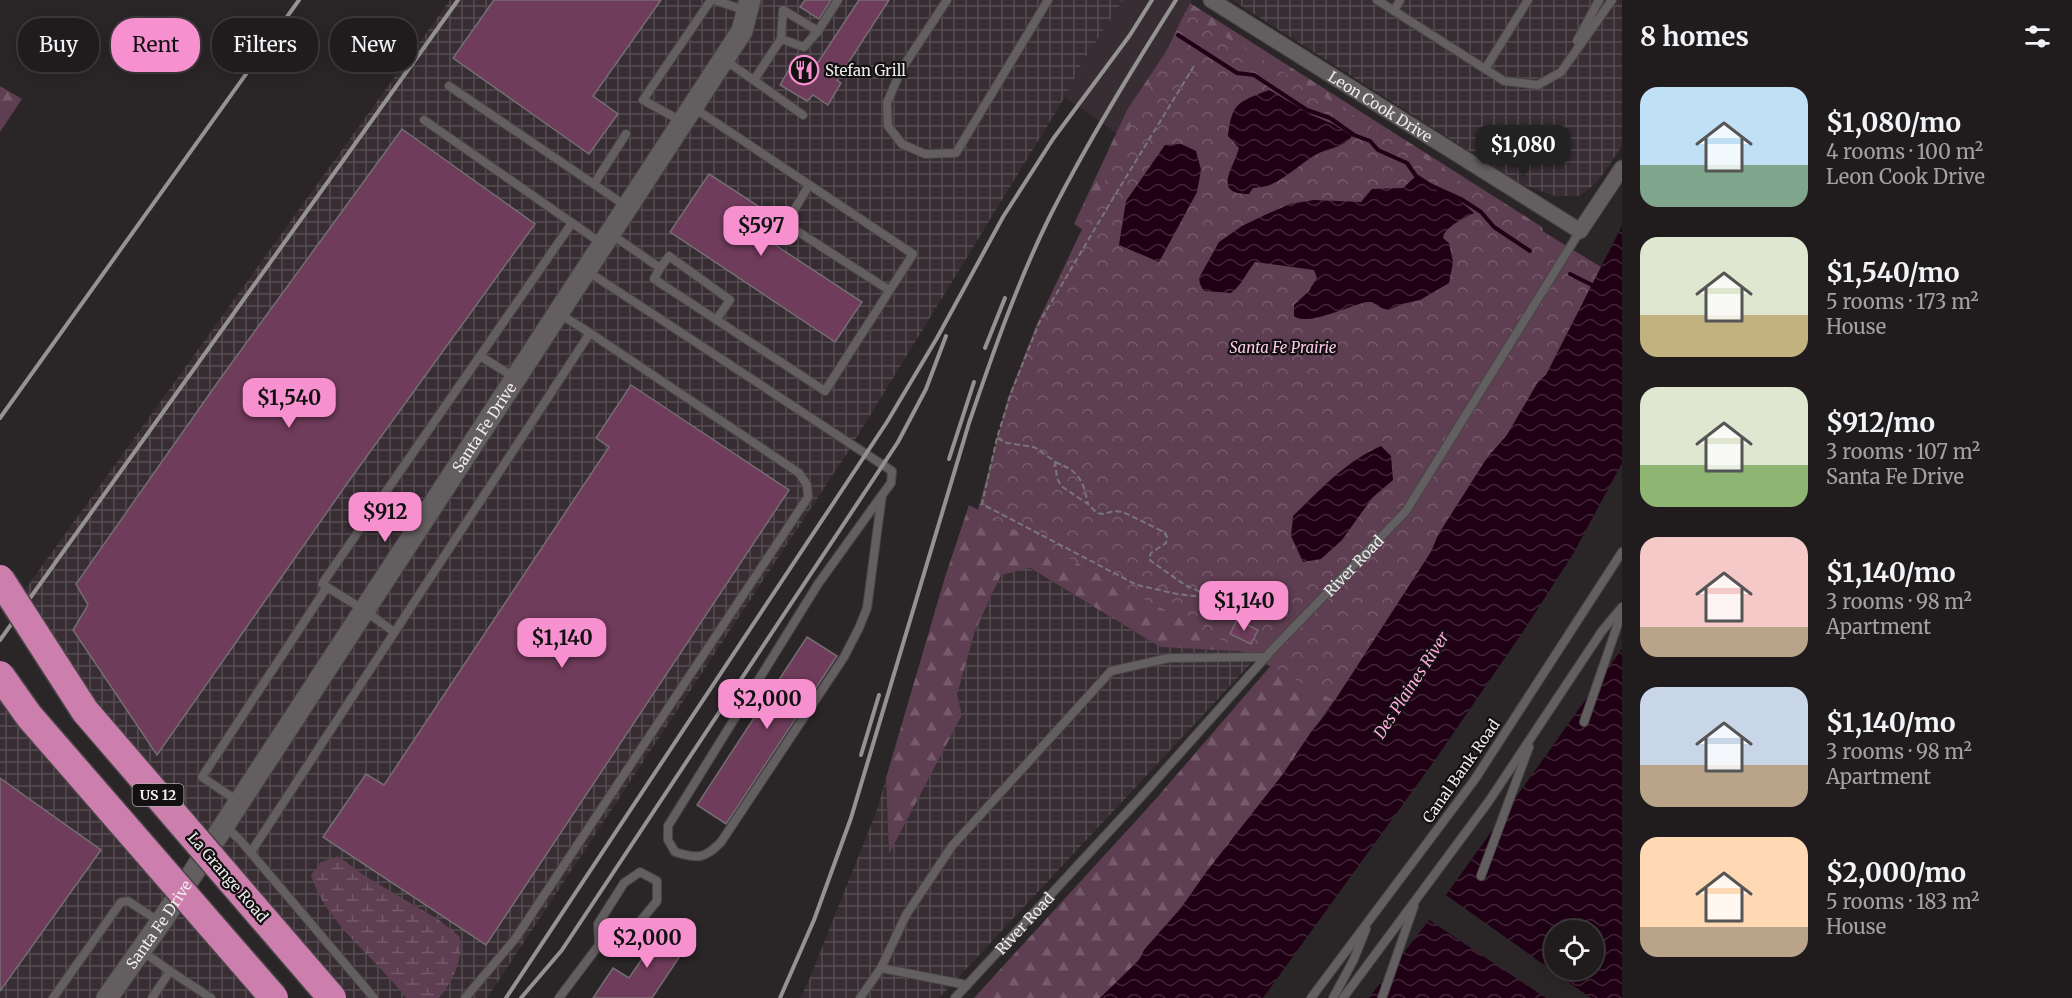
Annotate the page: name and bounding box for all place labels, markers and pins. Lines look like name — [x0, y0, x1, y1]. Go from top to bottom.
restaurant icon: Stefan Grill — [788, 54, 820, 86]
place label: Stefan Grill — [825, 61, 906, 80]
pin: $1,080 — [1474, 125, 1572, 176]
pin: $597 — [725, 206, 797, 257]
pin: $1,540 — [240, 378, 338, 429]
pin: $912 — [349, 492, 421, 543]
pin: $1,140 — [1195, 581, 1293, 632]
pin: $1,140 — [513, 618, 611, 669]
pin: $2,000 — [718, 679, 816, 730]
pin: $2,000 — [598, 918, 696, 969]

